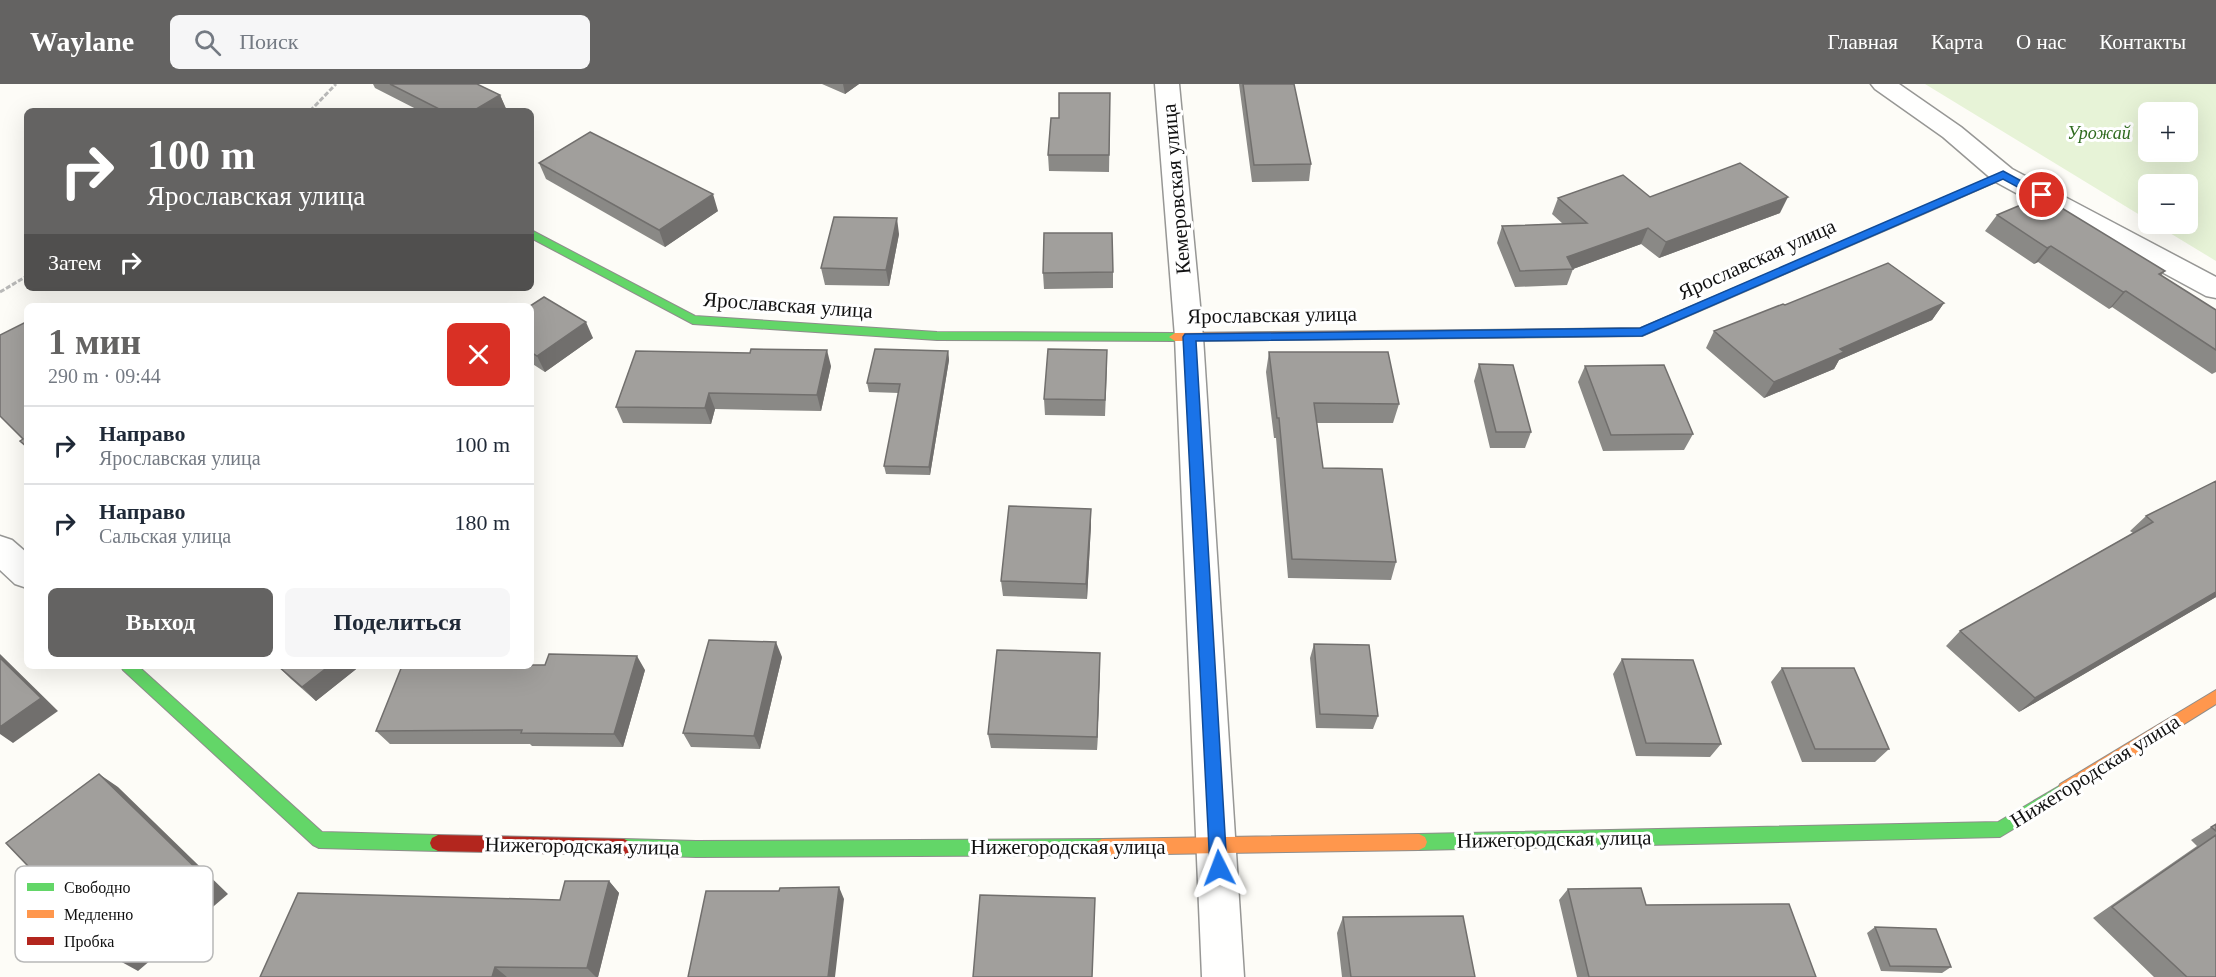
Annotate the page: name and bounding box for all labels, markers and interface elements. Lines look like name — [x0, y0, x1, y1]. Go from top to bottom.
search box — [170, 15, 590, 69]
text: Waylane — [30, 26, 134, 57]
icon: search — [191, 26, 224, 59]
text: Поиск — [239, 29, 298, 54]
text: Главная — [1828, 30, 1898, 54]
text: Карта — [1931, 30, 1983, 54]
text: О нас — [2016, 30, 2066, 54]
text: Контакты — [2099, 30, 2186, 54]
street label: Кемеровская улица — [1157, 102, 1195, 275]
map controls — [2138, 102, 2198, 234]
button: + — [2138, 102, 2198, 162]
park label: Урожай — [2067, 123, 2131, 143]
icon: right — [48, 132, 126, 210]
text: 100 m — [147, 132, 256, 178]
pin — [2016, 169, 2067, 220]
button: − — [2138, 174, 2198, 234]
icon: arrive — [2025, 178, 2058, 211]
text: Ярославская улица — [147, 181, 365, 211]
street label: Ярославская улица — [1675, 213, 1840, 304]
icon: right — [114, 246, 147, 279]
text: Затем — [48, 250, 102, 275]
street label: Ярославская улица — [703, 287, 874, 323]
street label: Ярославская улица — [1187, 302, 1358, 328]
text: 1 мин — [48, 322, 141, 362]
button: close — [447, 323, 510, 386]
text: 290 m · 09:44 — [48, 365, 161, 387]
text: Направо — [99, 421, 185, 446]
icon: right — [48, 429, 81, 462]
text: 100 m — [454, 432, 510, 457]
text: Ярославская улица — [99, 447, 261, 469]
text: Направо — [99, 499, 185, 524]
icon: right — [48, 507, 81, 540]
text: 180 m — [454, 510, 510, 535]
text: Сальская улица — [99, 525, 231, 547]
button: Выход — [48, 588, 273, 657]
button: Поделиться — [285, 588, 510, 657]
street label: Нижегородская улица — [2006, 709, 2185, 833]
street label: Нижегородская улица — [1456, 825, 1652, 853]
street label: Нижегородская улица — [484, 832, 680, 860]
street label: Нижегородская улица — [971, 835, 1166, 859]
position arrow — [1187, 836, 1251, 900]
legend — [15, 866, 213, 962]
text: Свободно — [64, 879, 131, 897]
text: Медленно — [64, 906, 133, 924]
text: Пробка — [64, 933, 114, 951]

